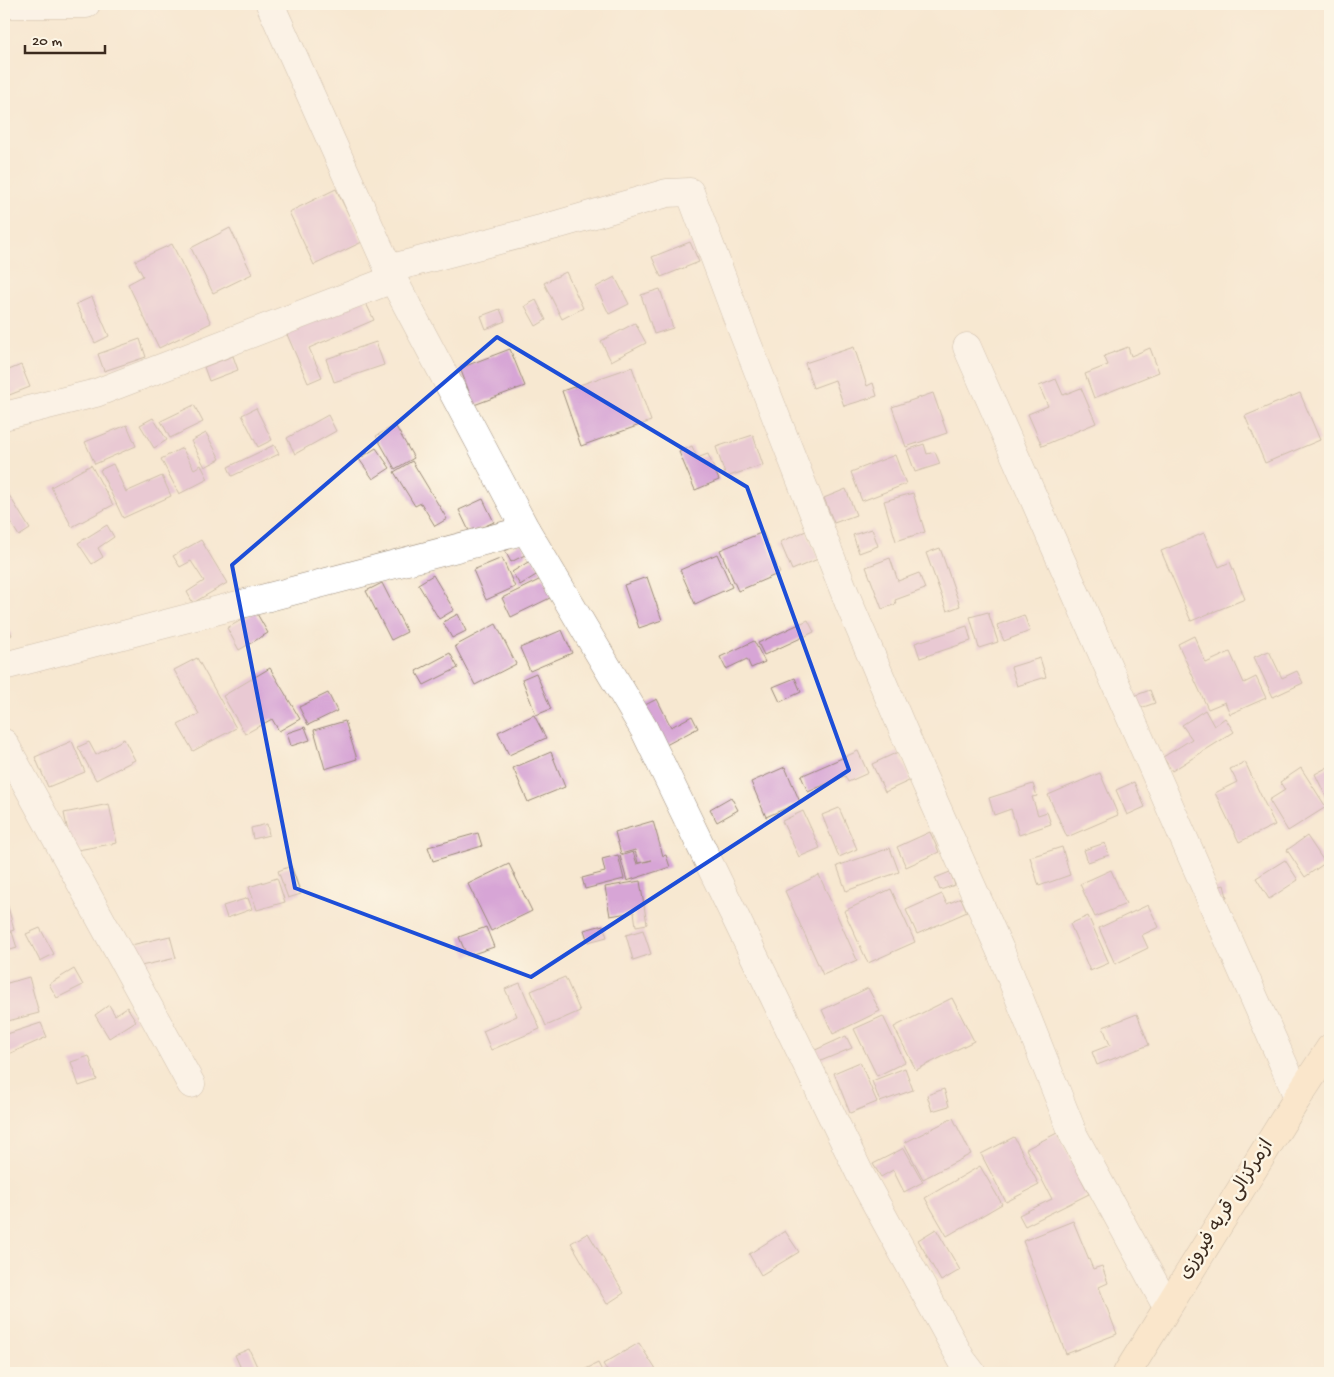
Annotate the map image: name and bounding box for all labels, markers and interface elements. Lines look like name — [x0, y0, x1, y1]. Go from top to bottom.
scale bar — [25, 22, 105, 54]
text: 20 m — [32, 33, 62, 51]
street label: ازمرکزالی قریه فیروزی — [1175, 1136, 1279, 1284]

